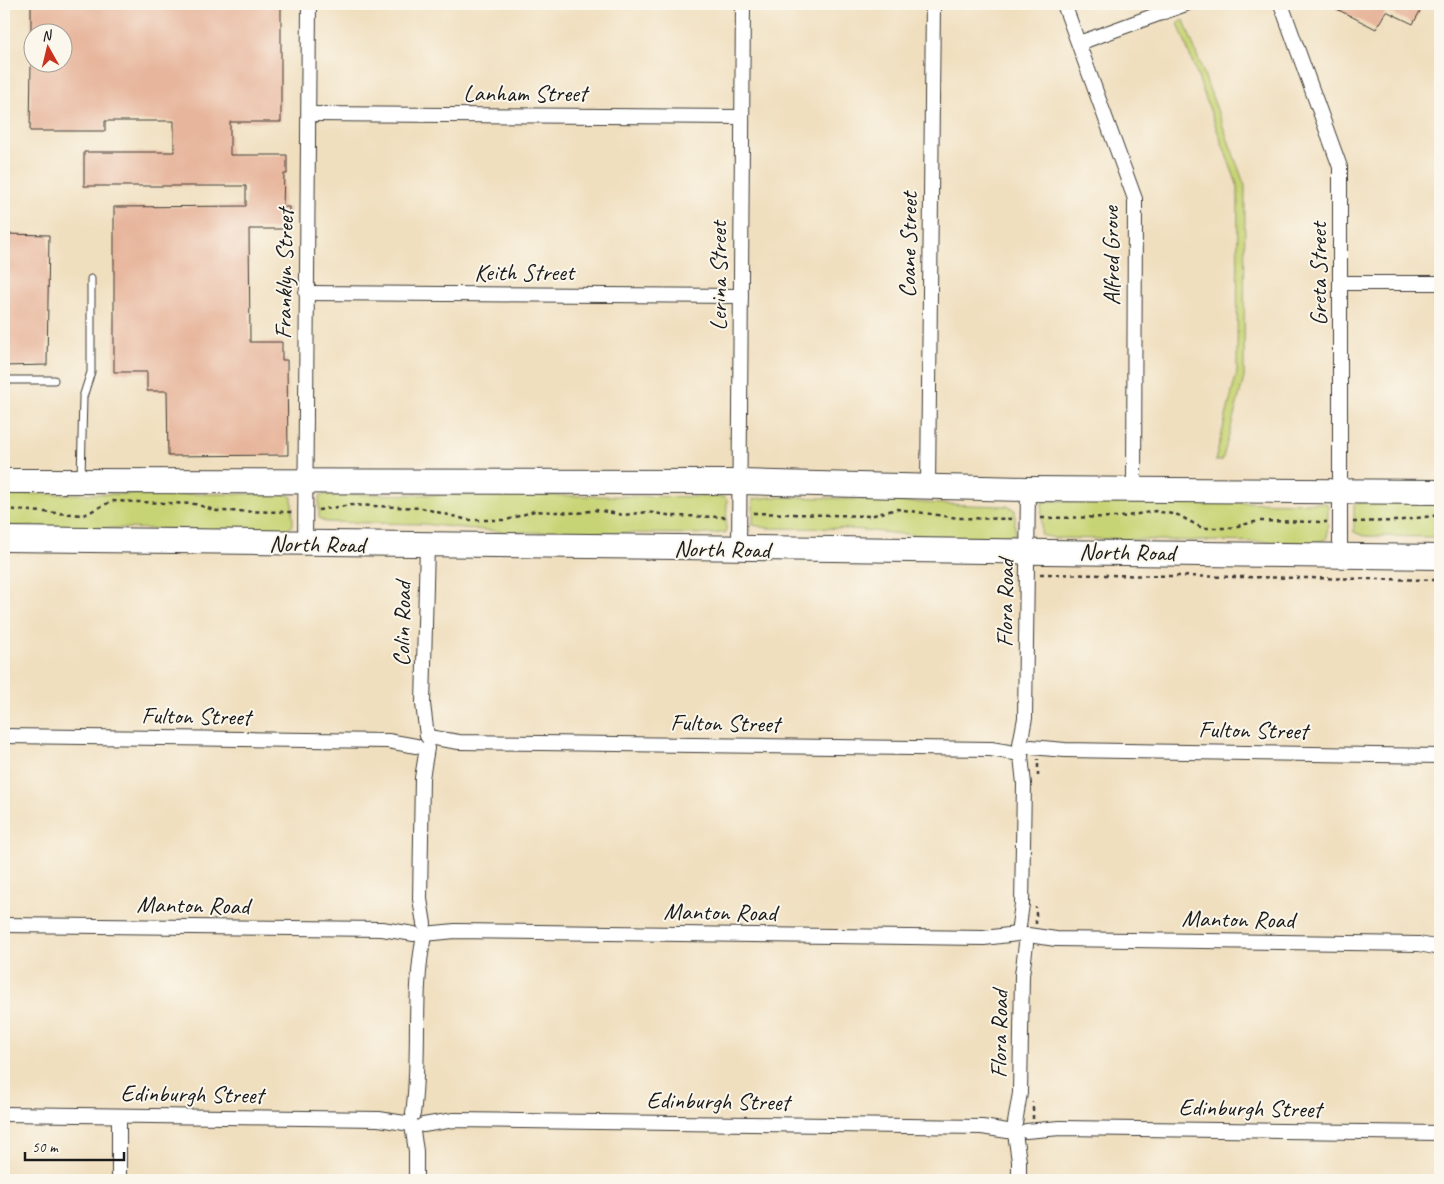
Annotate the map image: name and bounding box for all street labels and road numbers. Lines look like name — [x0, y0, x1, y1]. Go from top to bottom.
street label: Lanham Street — [463, 78, 590, 108]
street label: Coane Street — [892, 190, 924, 298]
street label: Alfred Grove — [1095, 204, 1127, 306]
street label: Franklyn Street — [268, 206, 300, 339]
street label: Lerina Street — [703, 219, 733, 331]
street label: Greta Street — [1303, 220, 1333, 326]
street label: Keith Street — [474, 257, 576, 287]
street label: North Road — [269, 528, 369, 560]
street label: North Road — [674, 533, 774, 565]
street label: North Road — [1079, 536, 1179, 568]
street label: Flora Road — [989, 555, 1021, 647]
street label: Colin Road — [386, 578, 418, 667]
street label: Fulton Street — [141, 700, 254, 732]
street label: Fulton Street — [670, 707, 783, 739]
street label: Fulton Street — [1198, 714, 1311, 746]
street label: Manton Road — [136, 889, 253, 921]
street label: Manton Road — [663, 896, 780, 928]
street label: Manton Road — [1181, 903, 1298, 935]
street label: Flora Road — [983, 986, 1015, 1078]
street label: Edinburgh Street — [120, 1078, 267, 1110]
street label: Edinburgh Street — [646, 1085, 793, 1117]
street label: Edinburgh Street — [1178, 1092, 1325, 1124]

